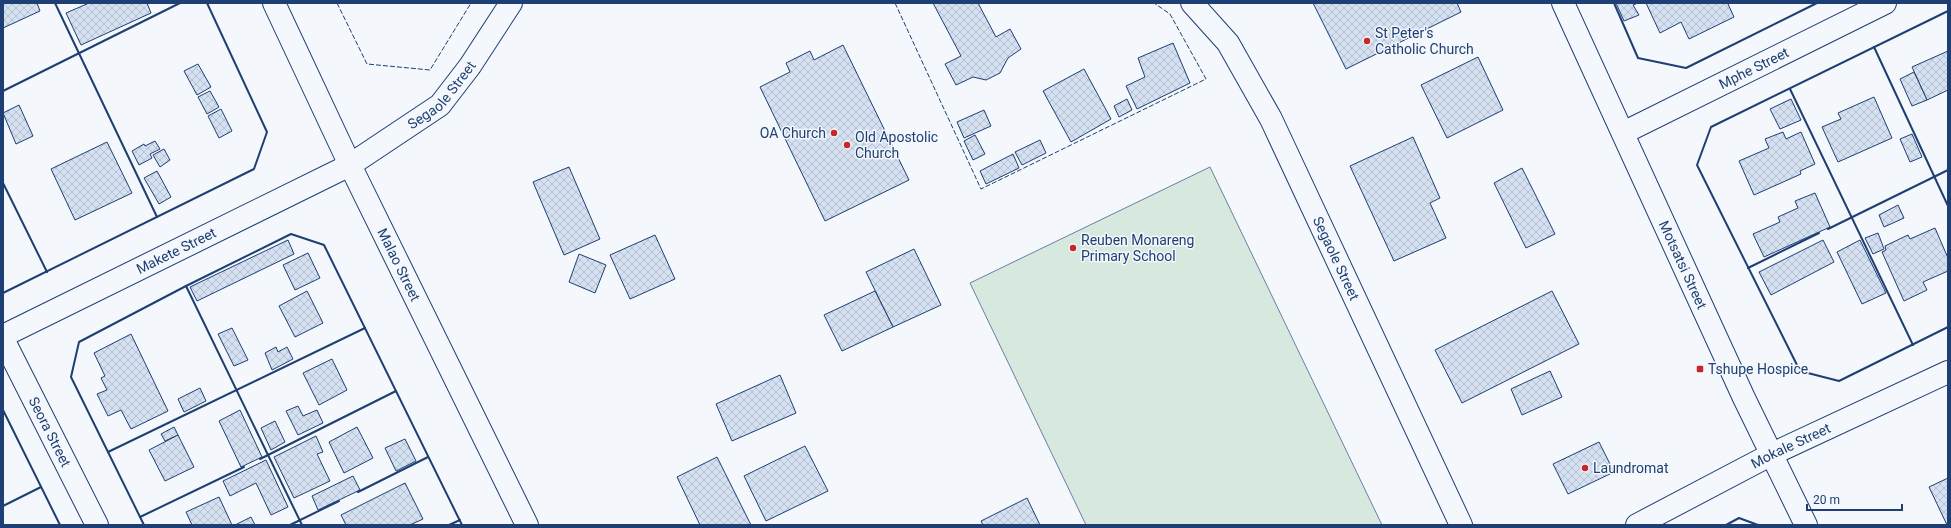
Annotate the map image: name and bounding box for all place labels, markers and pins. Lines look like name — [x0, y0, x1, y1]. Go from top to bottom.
place label: St Peter's Catholic Church — [1375, 25, 1474, 57]
marker: St Peter's Catholic Church — [1362, 36, 1372, 46]
place label: OA Church — [760, 125, 826, 141]
marker: OA Church — [829, 128, 839, 138]
place label: Old Apostolic Church — [855, 129, 938, 161]
marker: Old Apostolic Church — [842, 140, 852, 150]
place label: Reuben Monareng Primary School — [1081, 232, 1194, 264]
marker: Reuben Monareng Primary School — [1068, 243, 1078, 253]
place label: Tshupe Hospice — [1708, 361, 1808, 377]
marker: Tshupe Hospice — [1695, 364, 1705, 374]
place label: Laundromat — [1593, 460, 1669, 476]
marker: Laundromat — [1580, 463, 1590, 473]

